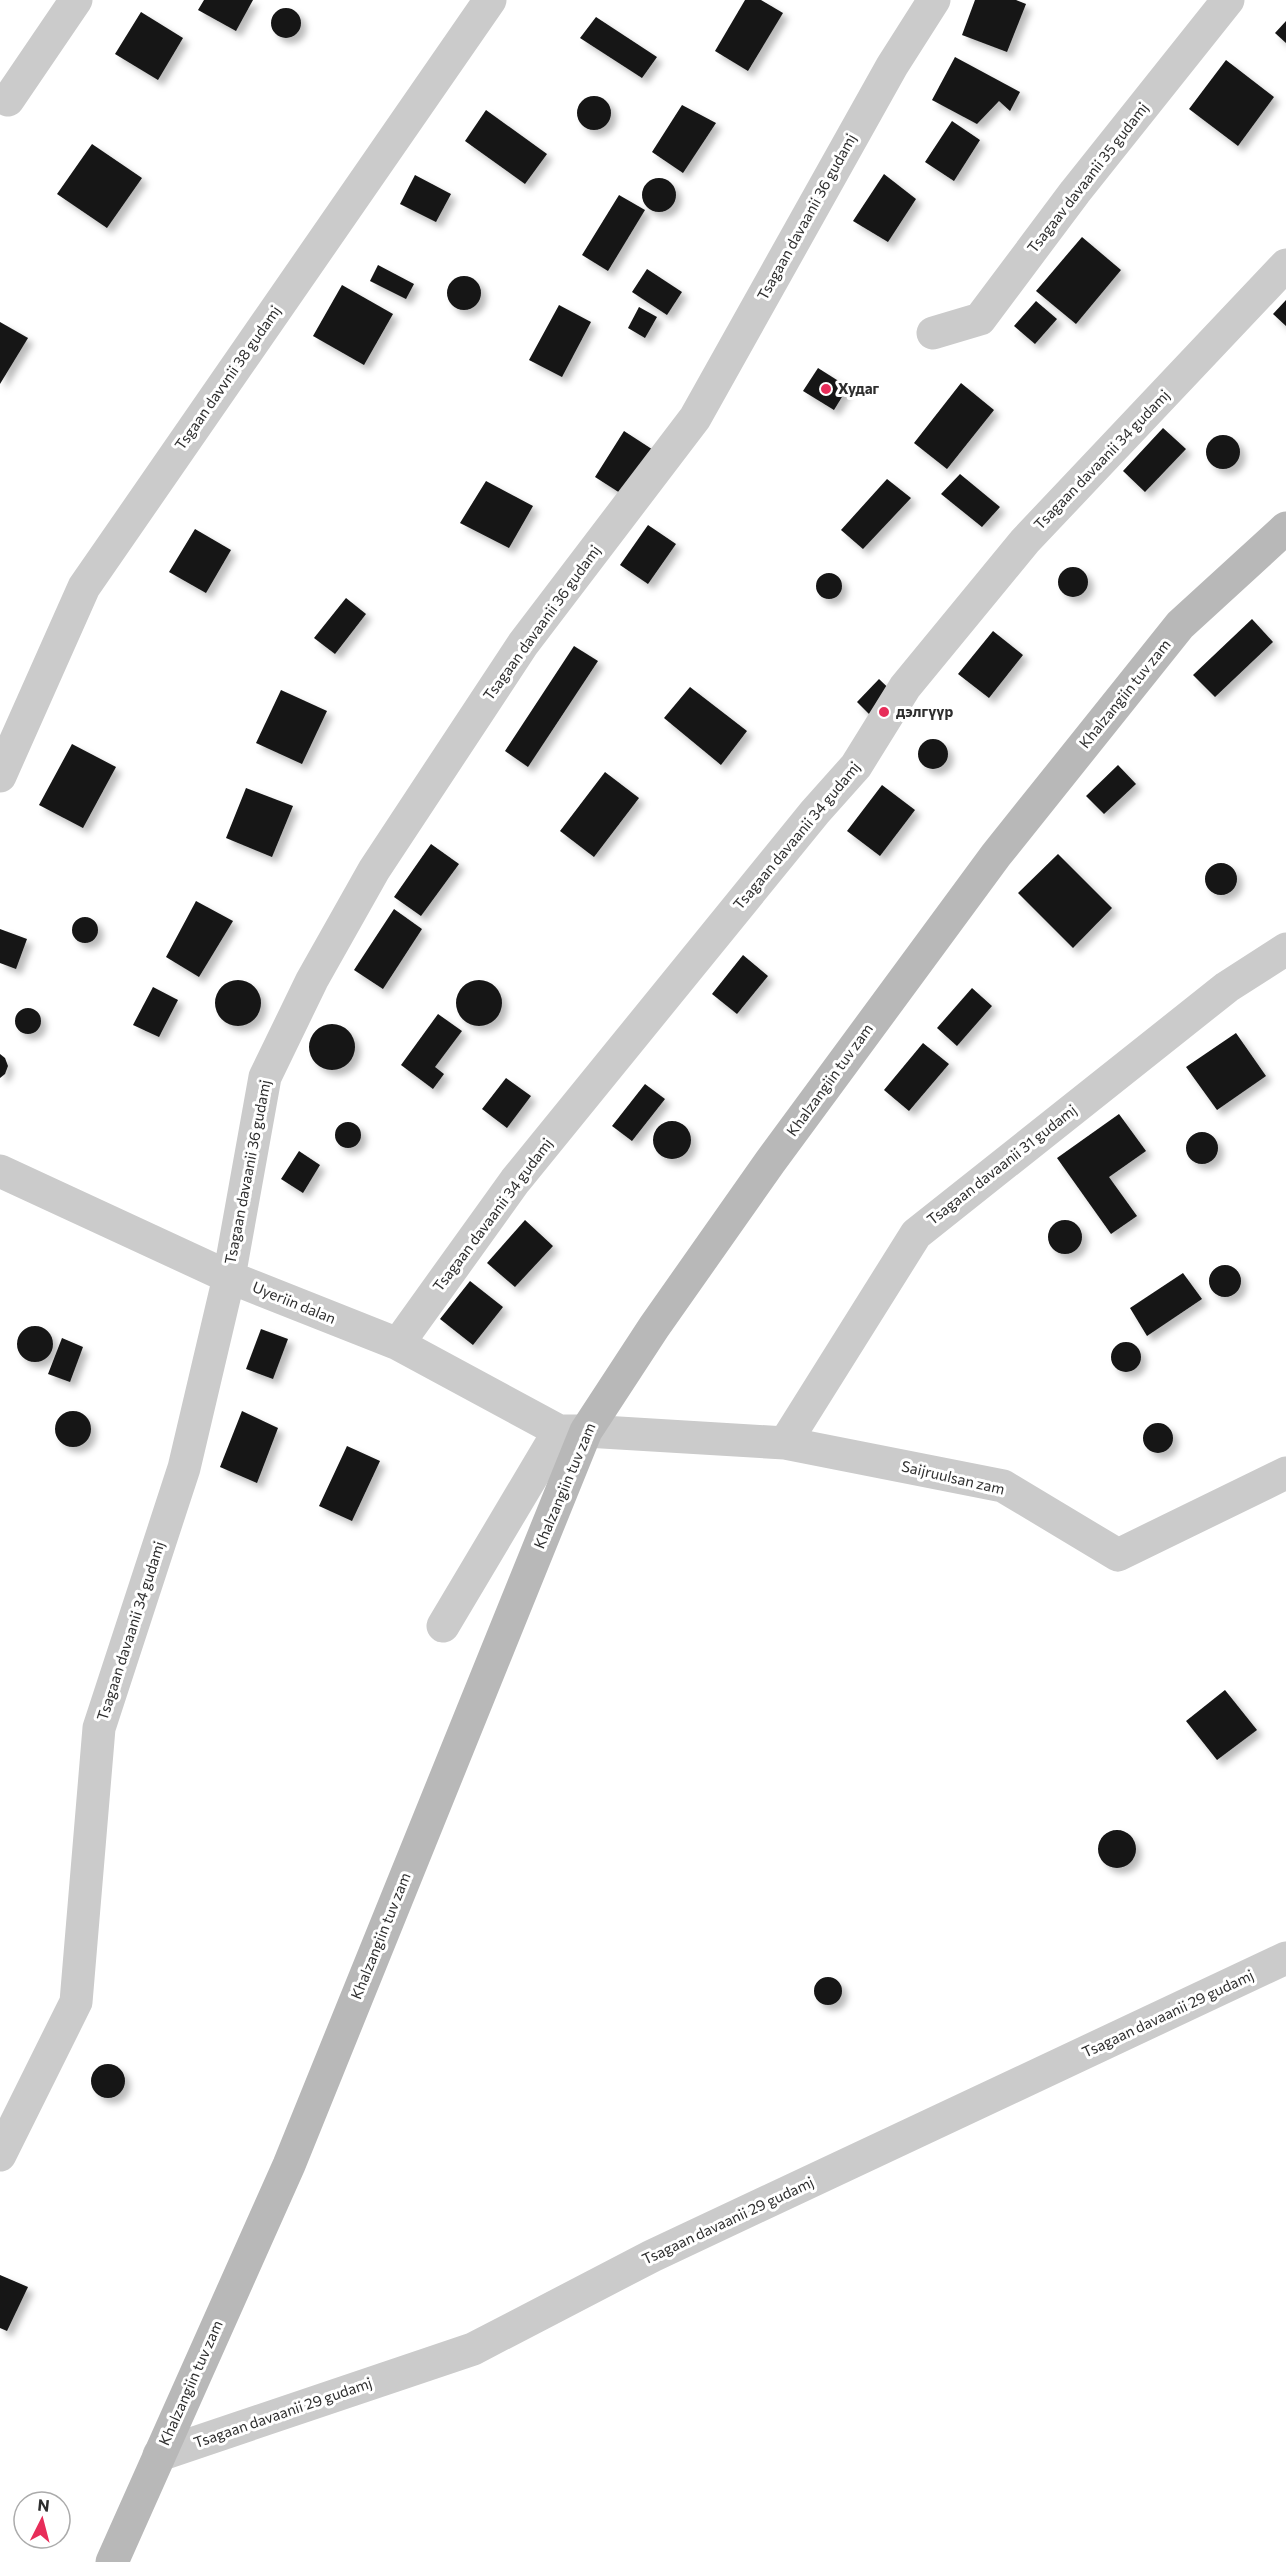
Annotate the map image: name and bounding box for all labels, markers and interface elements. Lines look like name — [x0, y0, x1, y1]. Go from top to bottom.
street label: Tsagaav davaanii 35 gudamj — [1023, 99, 1152, 256]
street label: Tsagaan davaanii 36 gudamj — [753, 130, 859, 303]
street label: Tsgaan davvnii 38 gudamj — [171, 302, 284, 453]
place label: Худаг — [838, 379, 880, 397]
marker: Худаг — [819, 382, 833, 396]
street label: Tsagaan davaanii 34 gudamj — [1030, 386, 1173, 533]
street label: Tsagaan davaanii 36 gudamj — [479, 541, 604, 704]
street label: Khalzangiin tuv zam — [1075, 635, 1174, 751]
place label: дэлгүүр — [896, 702, 953, 720]
marker: дэлгүүр — [877, 705, 891, 719]
street label: Tsagaan davaanii 34 gudamj — [729, 758, 863, 913]
street label: Khalzangiin tuv zam — [782, 1020, 876, 1139]
street label: Tsagaan davaanii 36 gudamj — [220, 1078, 274, 1266]
street label: Tsagaan davaanii 31 gudamj — [923, 1100, 1080, 1228]
street label: Tsagaan davaanii 34 gudamj — [429, 1134, 556, 1295]
street label: Uyeriin dalan — [250, 1277, 339, 1327]
street label: Khalzangiin tuv zam — [529, 1420, 599, 1551]
street label: Saijruulsan zam — [900, 1456, 1007, 1498]
street label: Tsagaan davaanii 34 gudamj — [93, 1539, 168, 1723]
street label: Khalzangiin tuv zam — [346, 1870, 414, 2002]
street label: Tsagaan davaanii 29 gudamj — [1079, 1965, 1256, 2061]
street label: Tsagaan davaanii 29 gudamj — [639, 2172, 816, 2268]
street label: Khalzangiin tuv zam — [154, 2317, 226, 2448]
street label: Tsagaan davaanii 29 gudamj — [191, 2373, 374, 2451]
north arrow — [12, 2490, 72, 2550]
text: N — [37, 2495, 51, 2515]

